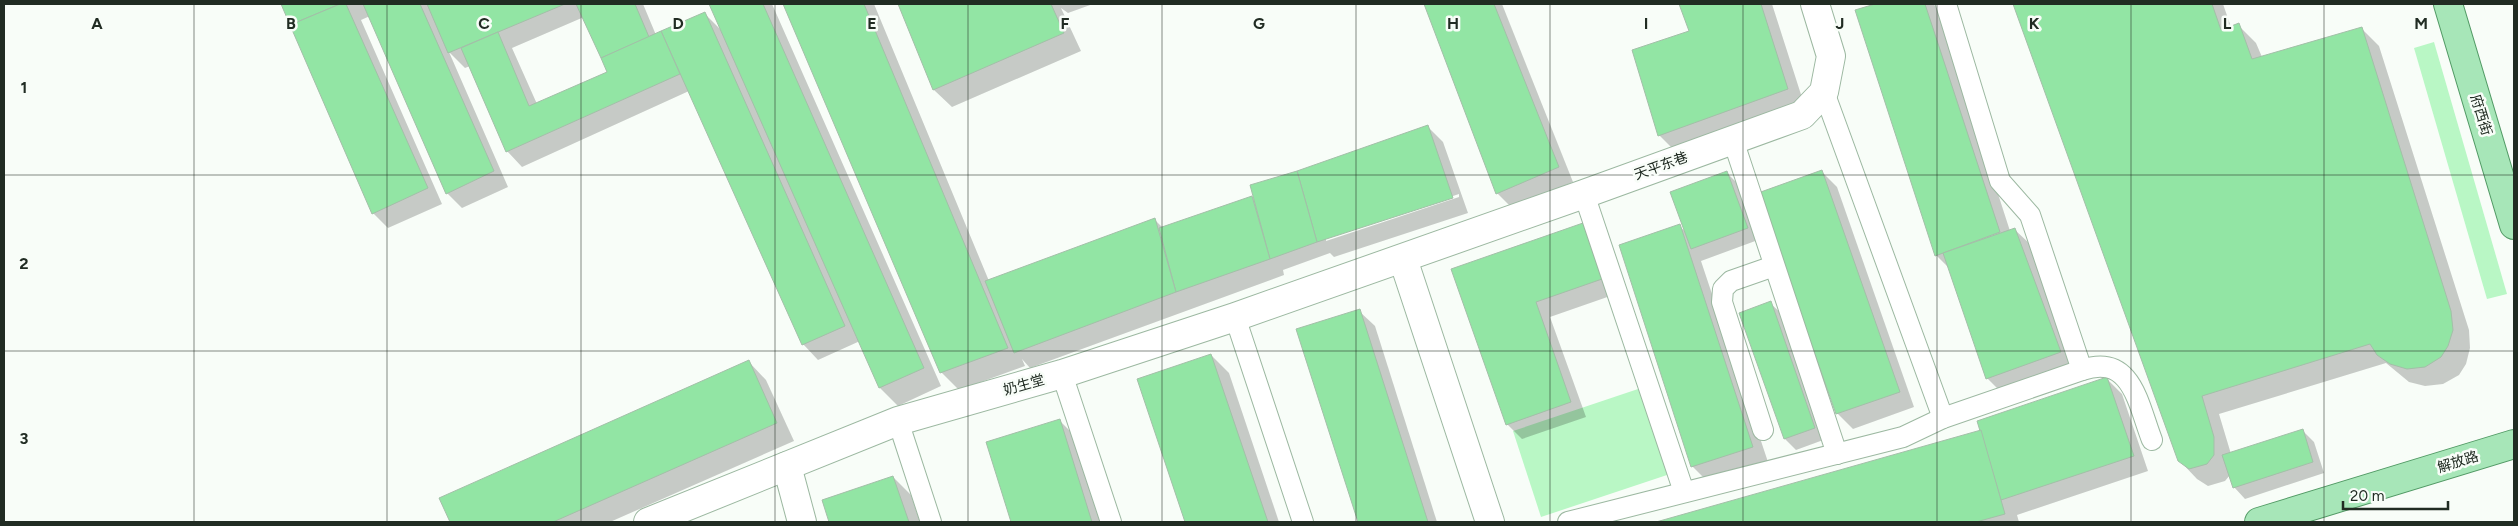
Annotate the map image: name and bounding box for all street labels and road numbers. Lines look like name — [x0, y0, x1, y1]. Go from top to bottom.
street label: 府西街 — [2467, 92, 2495, 138]
street label: 天平东巷 — [1632, 148, 1690, 184]
street label: 奶生堂 — [1001, 371, 1047, 399]
street label: 解放路 — [2435, 448, 2481, 476]

